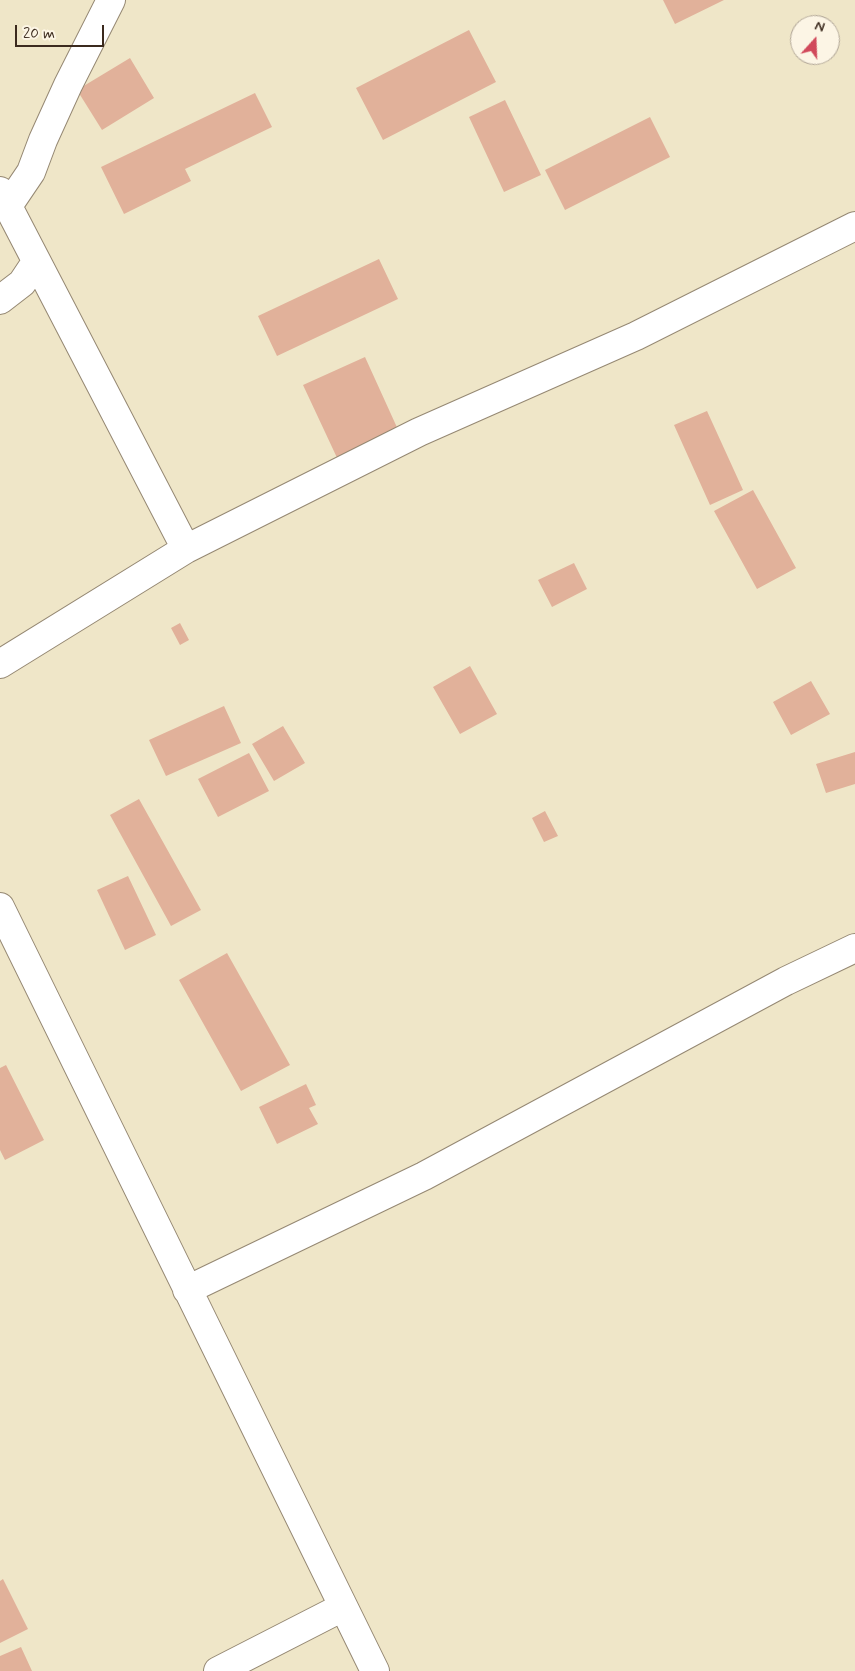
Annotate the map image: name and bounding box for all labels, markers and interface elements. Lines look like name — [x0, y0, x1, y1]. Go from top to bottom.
scale bar — [18, 15, 106, 47]
north arrow — [790, 15, 840, 65]
text: N — [812, 17, 827, 37]
text: 20 m — [23, 24, 55, 44]

